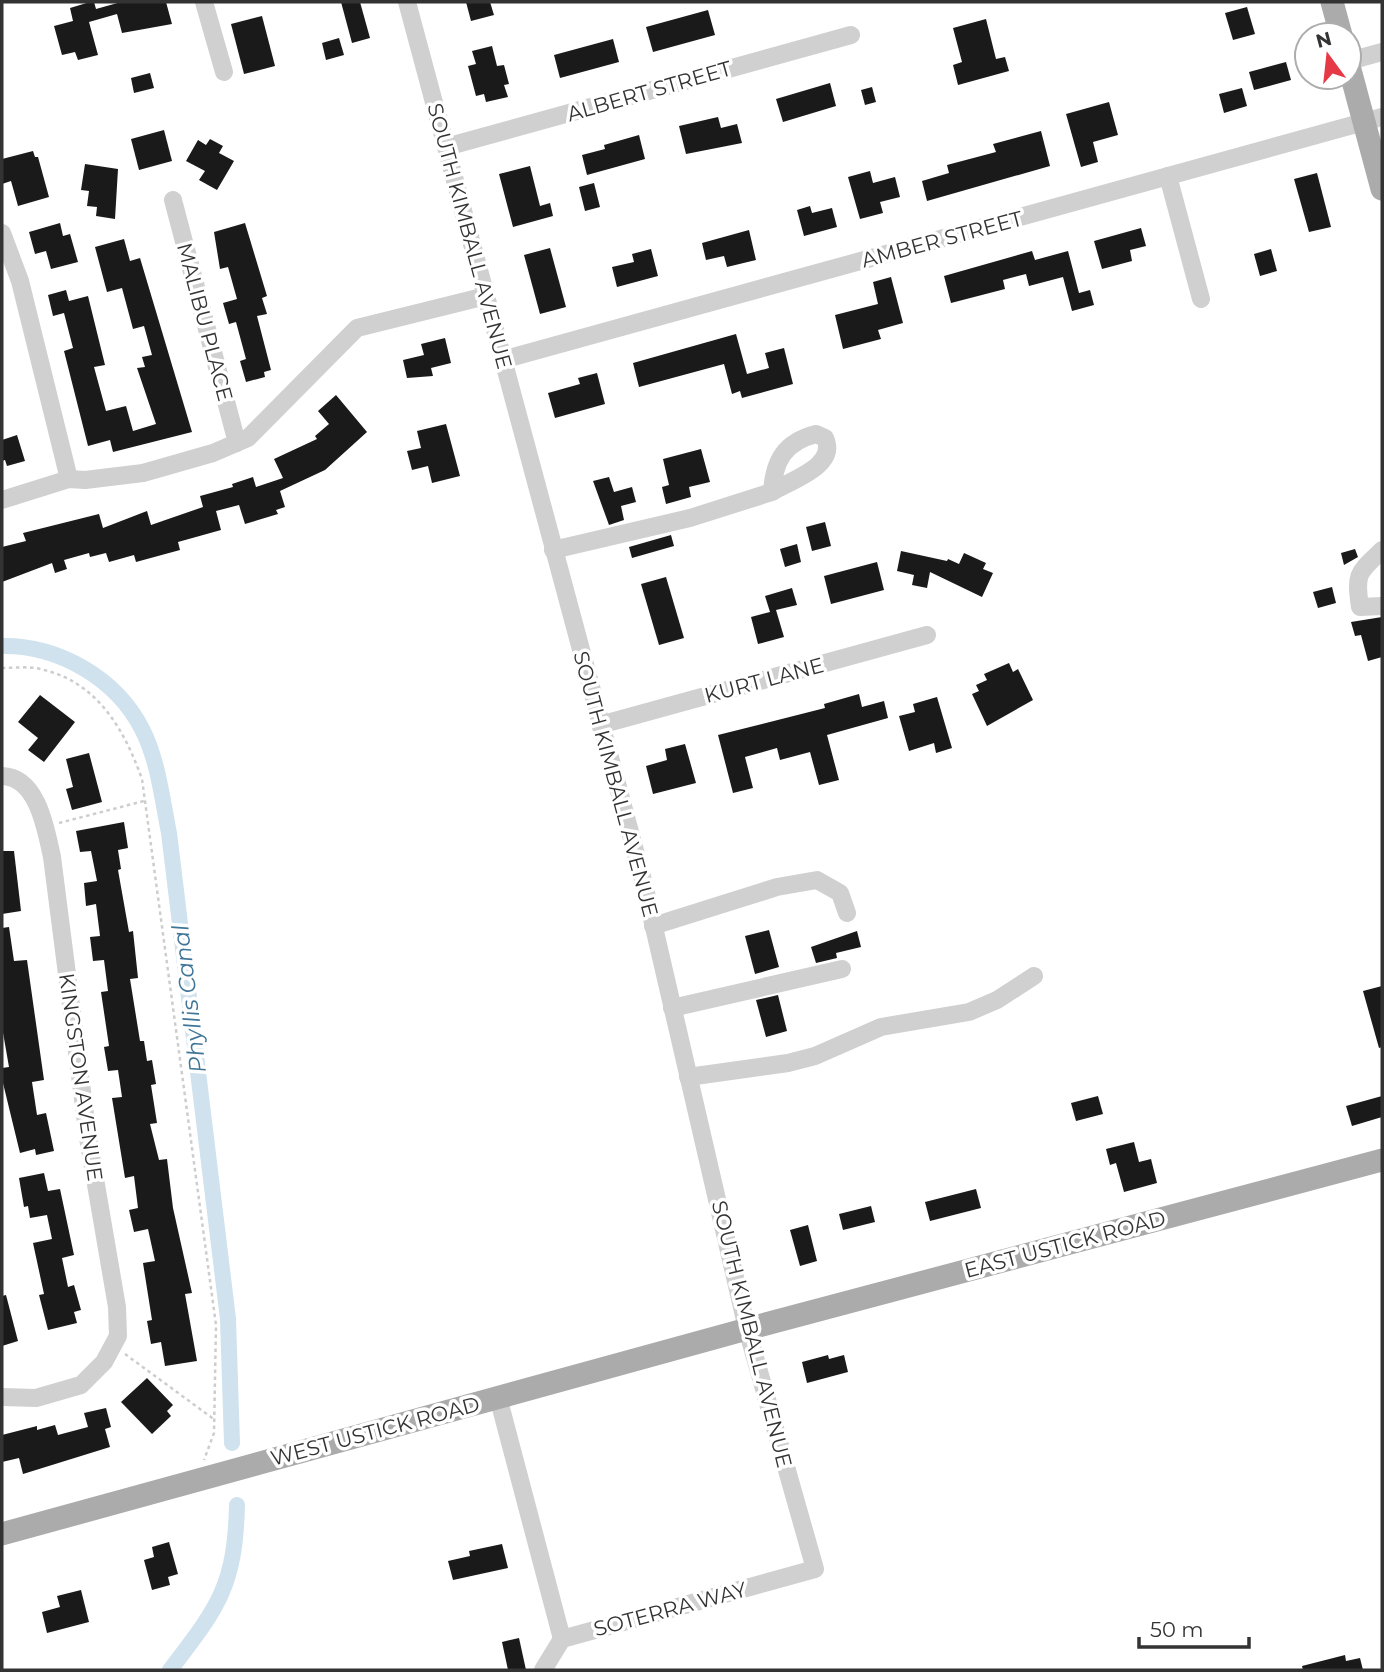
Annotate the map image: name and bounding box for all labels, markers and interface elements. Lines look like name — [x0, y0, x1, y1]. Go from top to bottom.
north arrow — [1293, 21, 1363, 91]
text: N — [1313, 27, 1334, 53]
street label: ALBERT STREET — [564, 56, 734, 126]
street label: SOUTH KIMBALL AVENUE — [422, 100, 518, 372]
street label: AMBER STREET — [859, 205, 1025, 273]
street label: MALIBU PLACE — [172, 240, 238, 404]
street label: SOUTH KIMBALL AVENUE — [568, 648, 664, 920]
street label: KURT LANE — [702, 652, 826, 708]
water label: Phyllis Canal — [166, 923, 212, 1075]
street label: KINGSTON AVENUE — [54, 971, 108, 1183]
street label: SOUTH KIMBALL AVENUE — [707, 1198, 797, 1470]
street label: EAST USTICK ROAD — [962, 1205, 1168, 1283]
street label: WEST USTICK ROAD — [268, 1391, 482, 1471]
street label: SOTERRA WAY — [591, 1576, 750, 1641]
scale bar — [1139, 1606, 1249, 1650]
text: 50 m — [1150, 1617, 1204, 1642]

